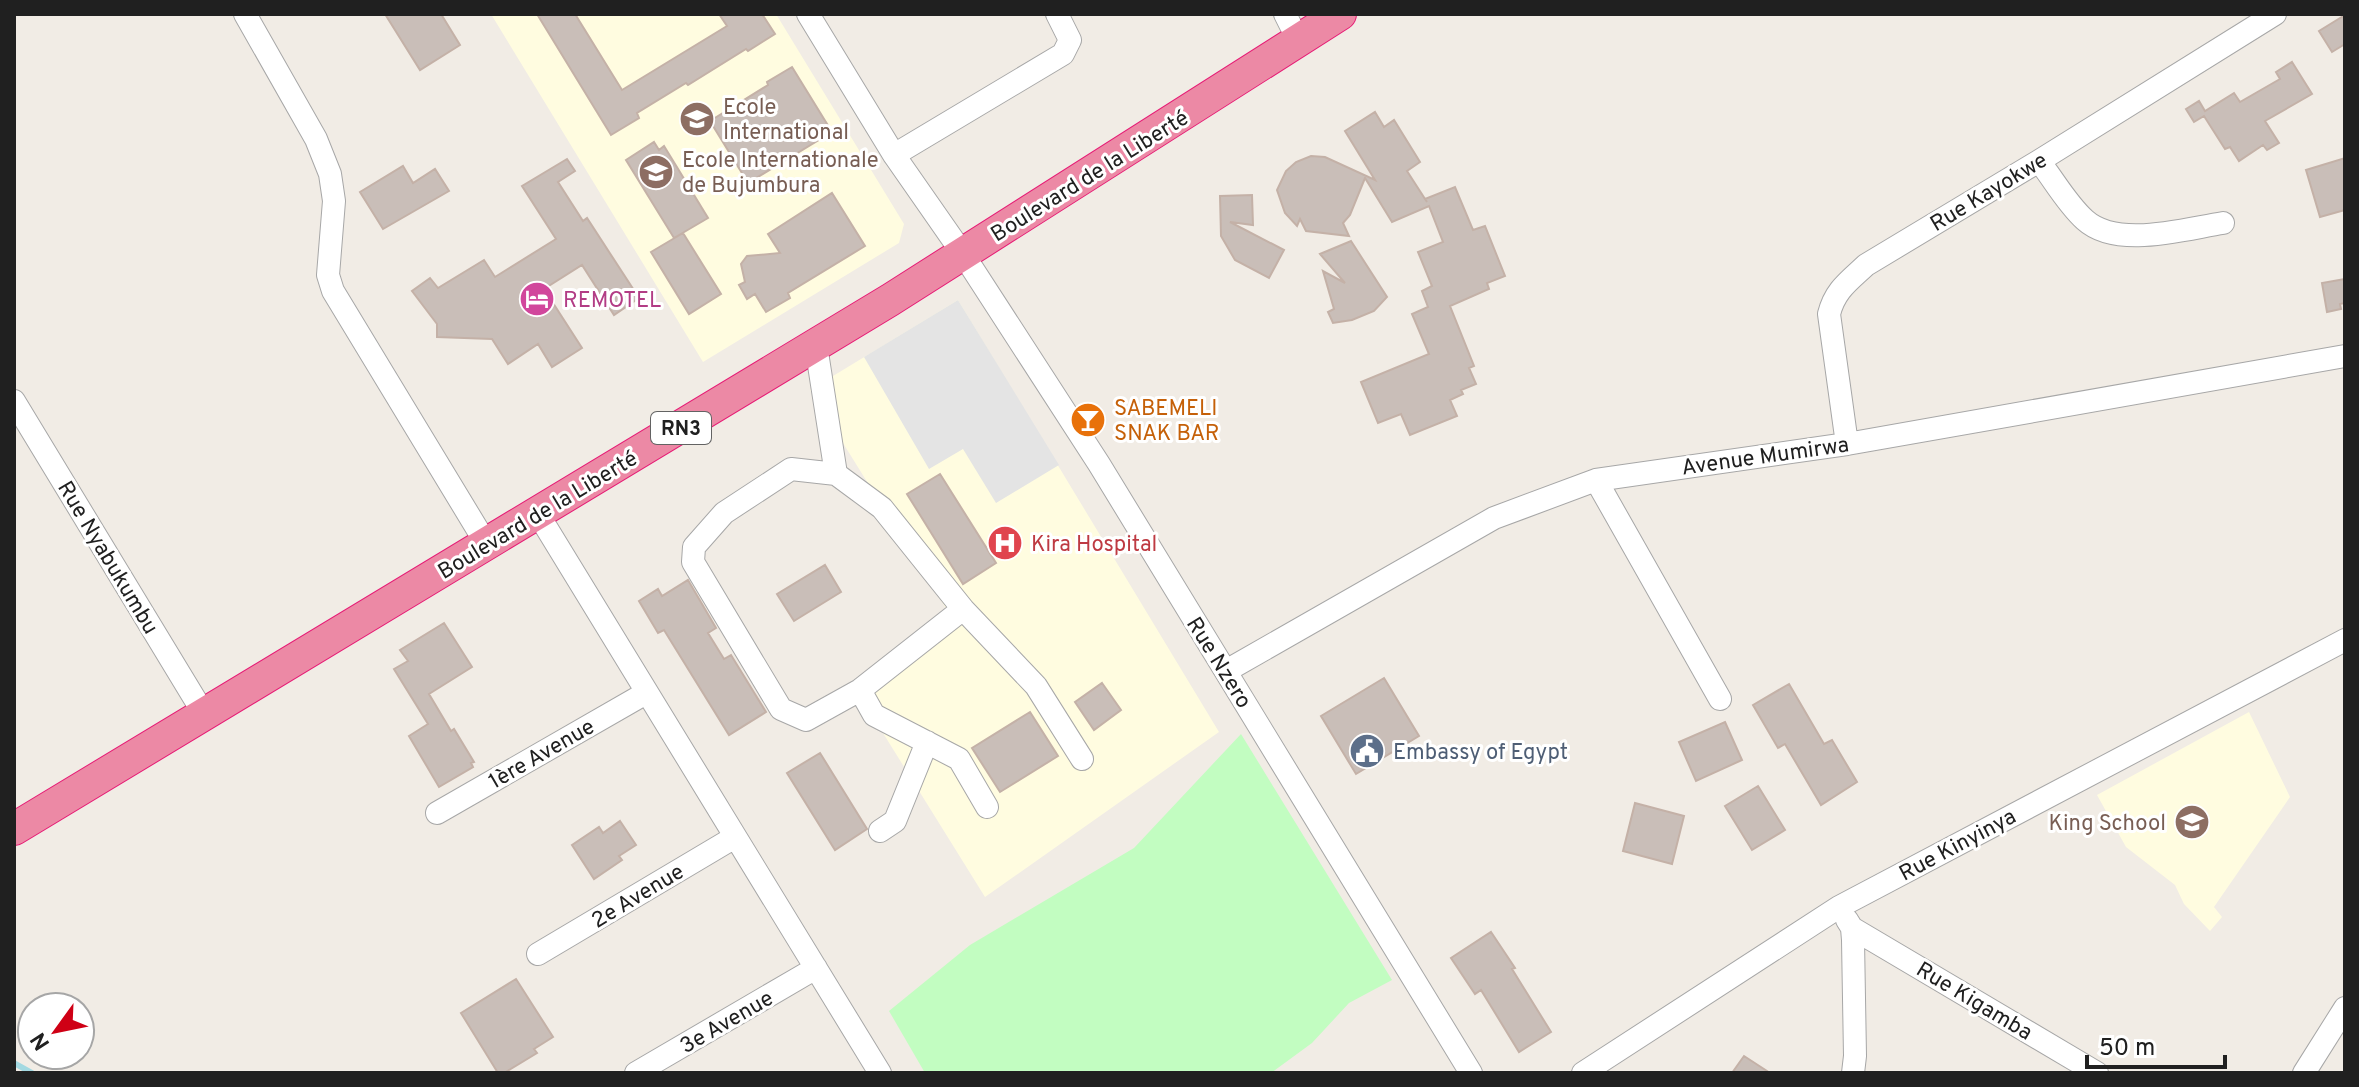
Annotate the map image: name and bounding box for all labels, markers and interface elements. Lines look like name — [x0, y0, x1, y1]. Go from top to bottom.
place label: Ecole International — [723, 95, 849, 147]
school or university icon: Ecole International — [678, 100, 716, 138]
street label: Boulevard de la Liberté — [986, 105, 1194, 249]
place label: Ecole Internationale de Bujumbura — [682, 148, 879, 200]
street label: Rue Kayokwe — [1926, 148, 2053, 239]
school or university icon: Ecole Internationale de Bujumbura — [637, 153, 675, 191]
hotel icon: REMOTEL — [518, 280, 556, 318]
place label: REMOTEL — [563, 288, 661, 315]
place label: SABEMELI SNAK BAR — [1114, 396, 1219, 448]
bar icon: SABEMELI SNAK BAR — [1069, 401, 1107, 439]
road number: RN3 — [651, 412, 711, 444]
street label: Avenue Mumirwa — [1680, 432, 1851, 483]
street label: Boulevard de la Liberté — [434, 446, 643, 586]
street label: Rue Nyabukumbu — [50, 477, 163, 640]
hospital icon: Kira Hospital — [986, 524, 1024, 562]
place label: Kira Hospital — [1031, 532, 1157, 559]
street label: Rue Nzero — [1179, 613, 1256, 714]
street label: 1ère Avenue — [485, 714, 600, 796]
public building icon: Embassy of Egypt — [1348, 732, 1386, 770]
place label: Embassy of Egypt — [1393, 740, 1568, 767]
school or university icon: King School — [2173, 803, 2211, 841]
street label: Rue Kinyinya — [1895, 804, 2021, 888]
place label: King School — [2048, 811, 2166, 838]
street label: 2e Avenue — [587, 859, 689, 935]
street label: Rue Kigamba — [1911, 957, 2037, 1047]
street label: 3e Avenue — [676, 986, 779, 1061]
north arrow — [16, 991, 96, 1071]
scale bar — [2087, 1019, 2225, 1069]
text: N — [26, 1027, 57, 1055]
text: 50 m — [2099, 1034, 2155, 1064]

